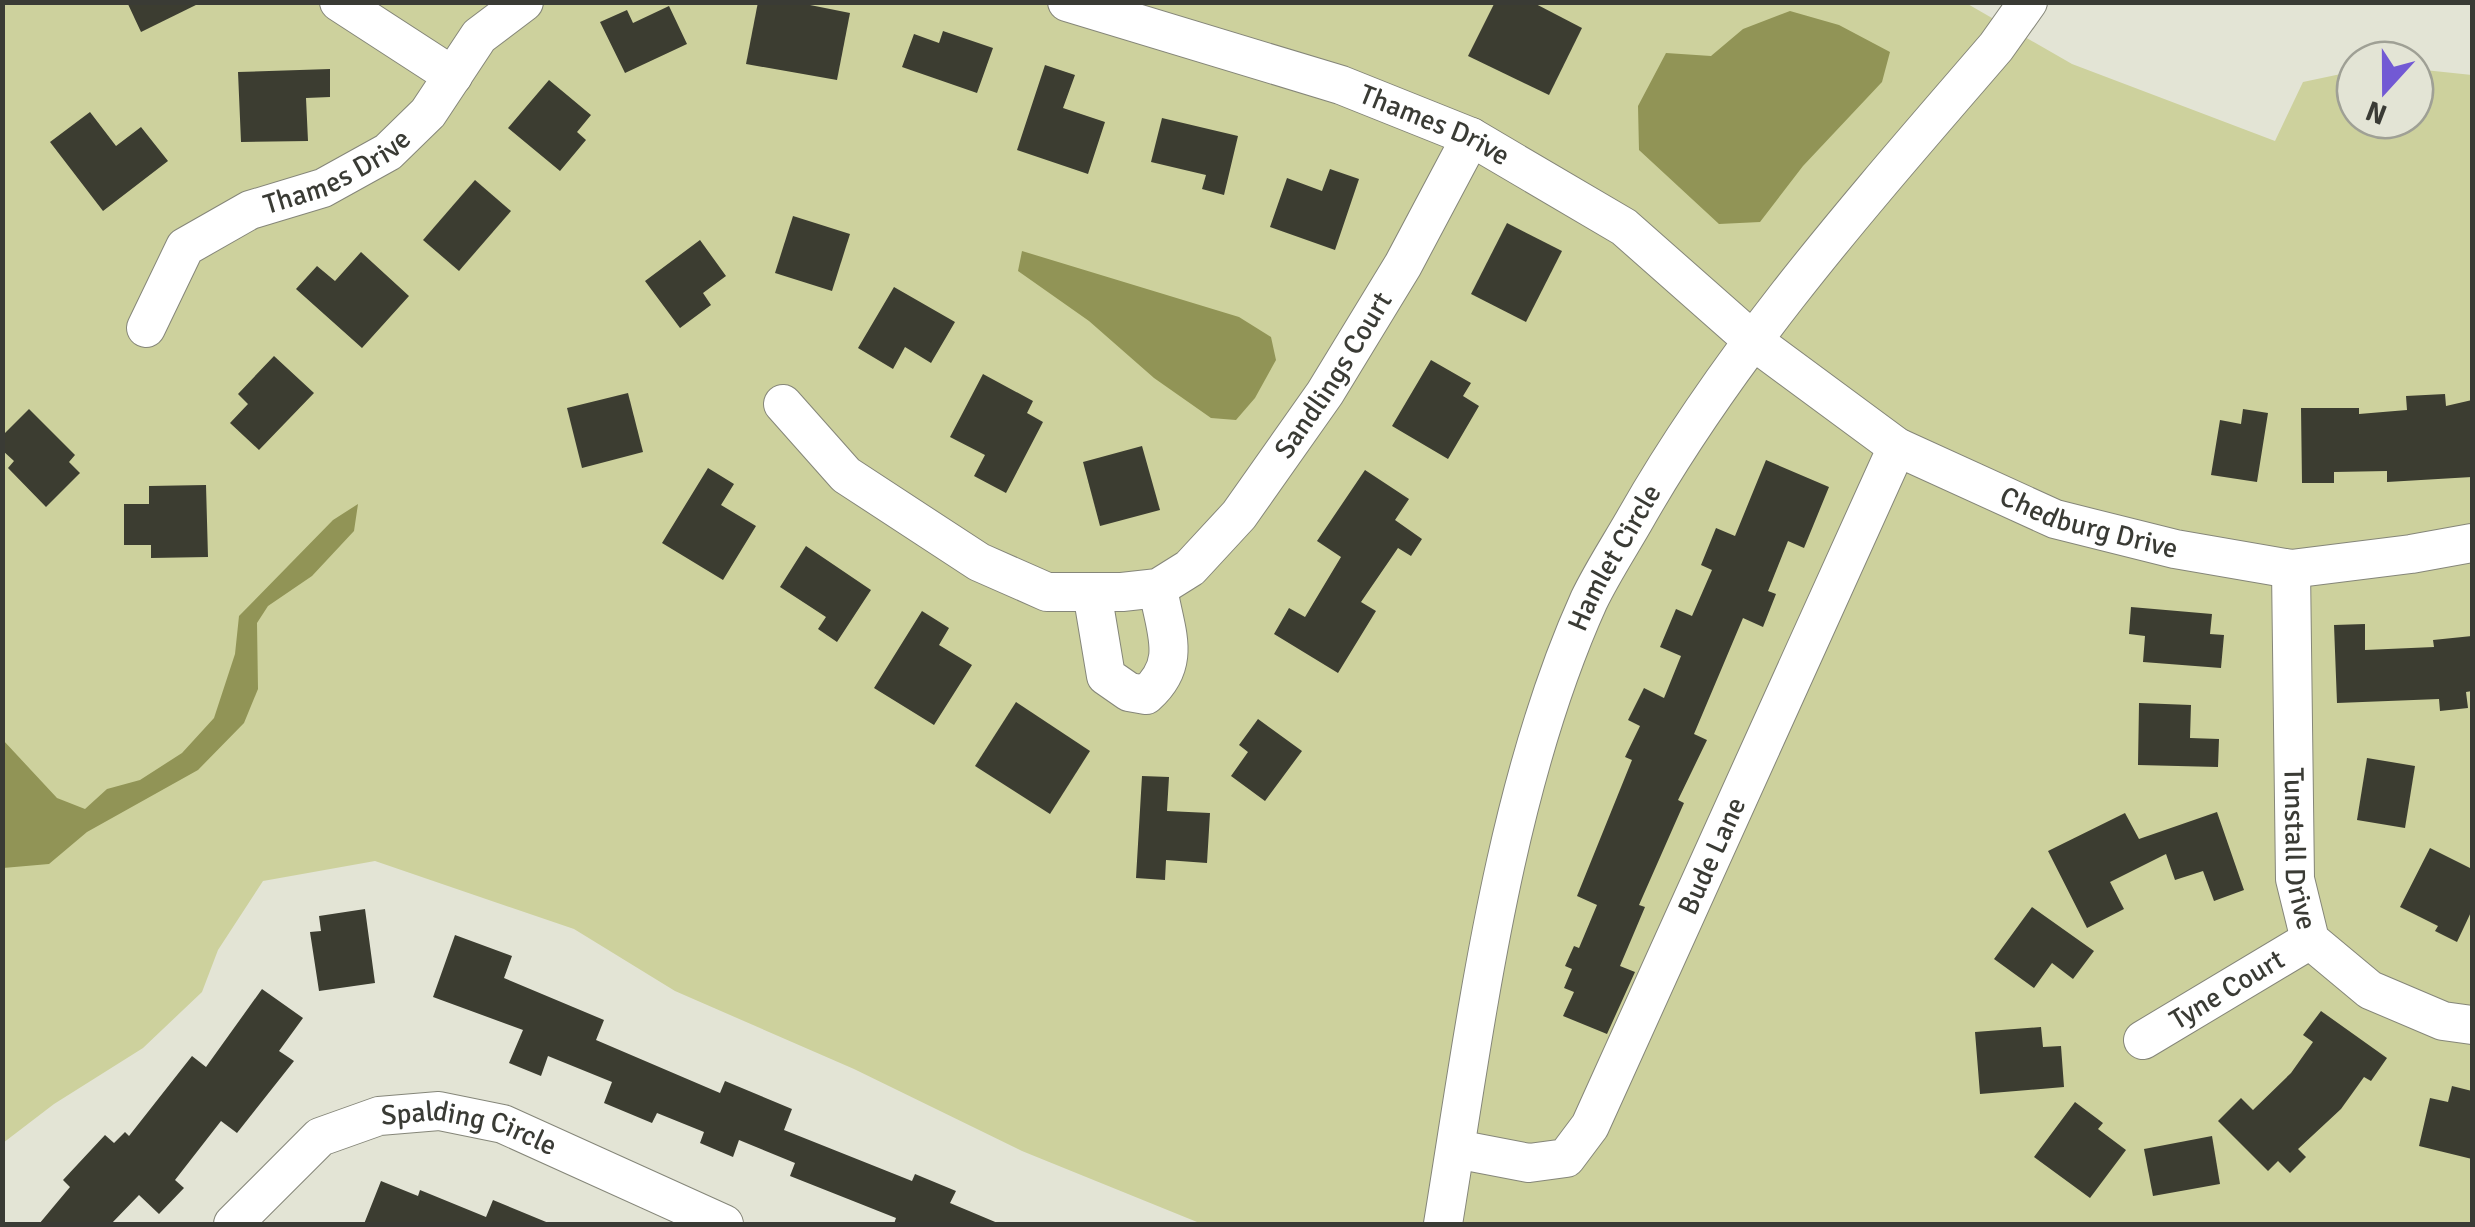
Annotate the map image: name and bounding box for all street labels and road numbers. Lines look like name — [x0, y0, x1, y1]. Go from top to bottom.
street label: Thames Drive — [1355, 77, 1516, 173]
street label: Thames Drive — [259, 122, 418, 222]
street label: Sandlings Court — [1267, 286, 1400, 465]
street label: Hamlet Circle — [1561, 478, 1669, 636]
street label: Chedburg Drive — [1994, 479, 2181, 566]
street label: Tunstall Drive — [2277, 767, 2324, 933]
street label: Bude Lane — [1671, 792, 1753, 920]
street label: Tyne Court — [2164, 942, 2291, 1037]
street label: Spalding Circle — [380, 1093, 562, 1163]

